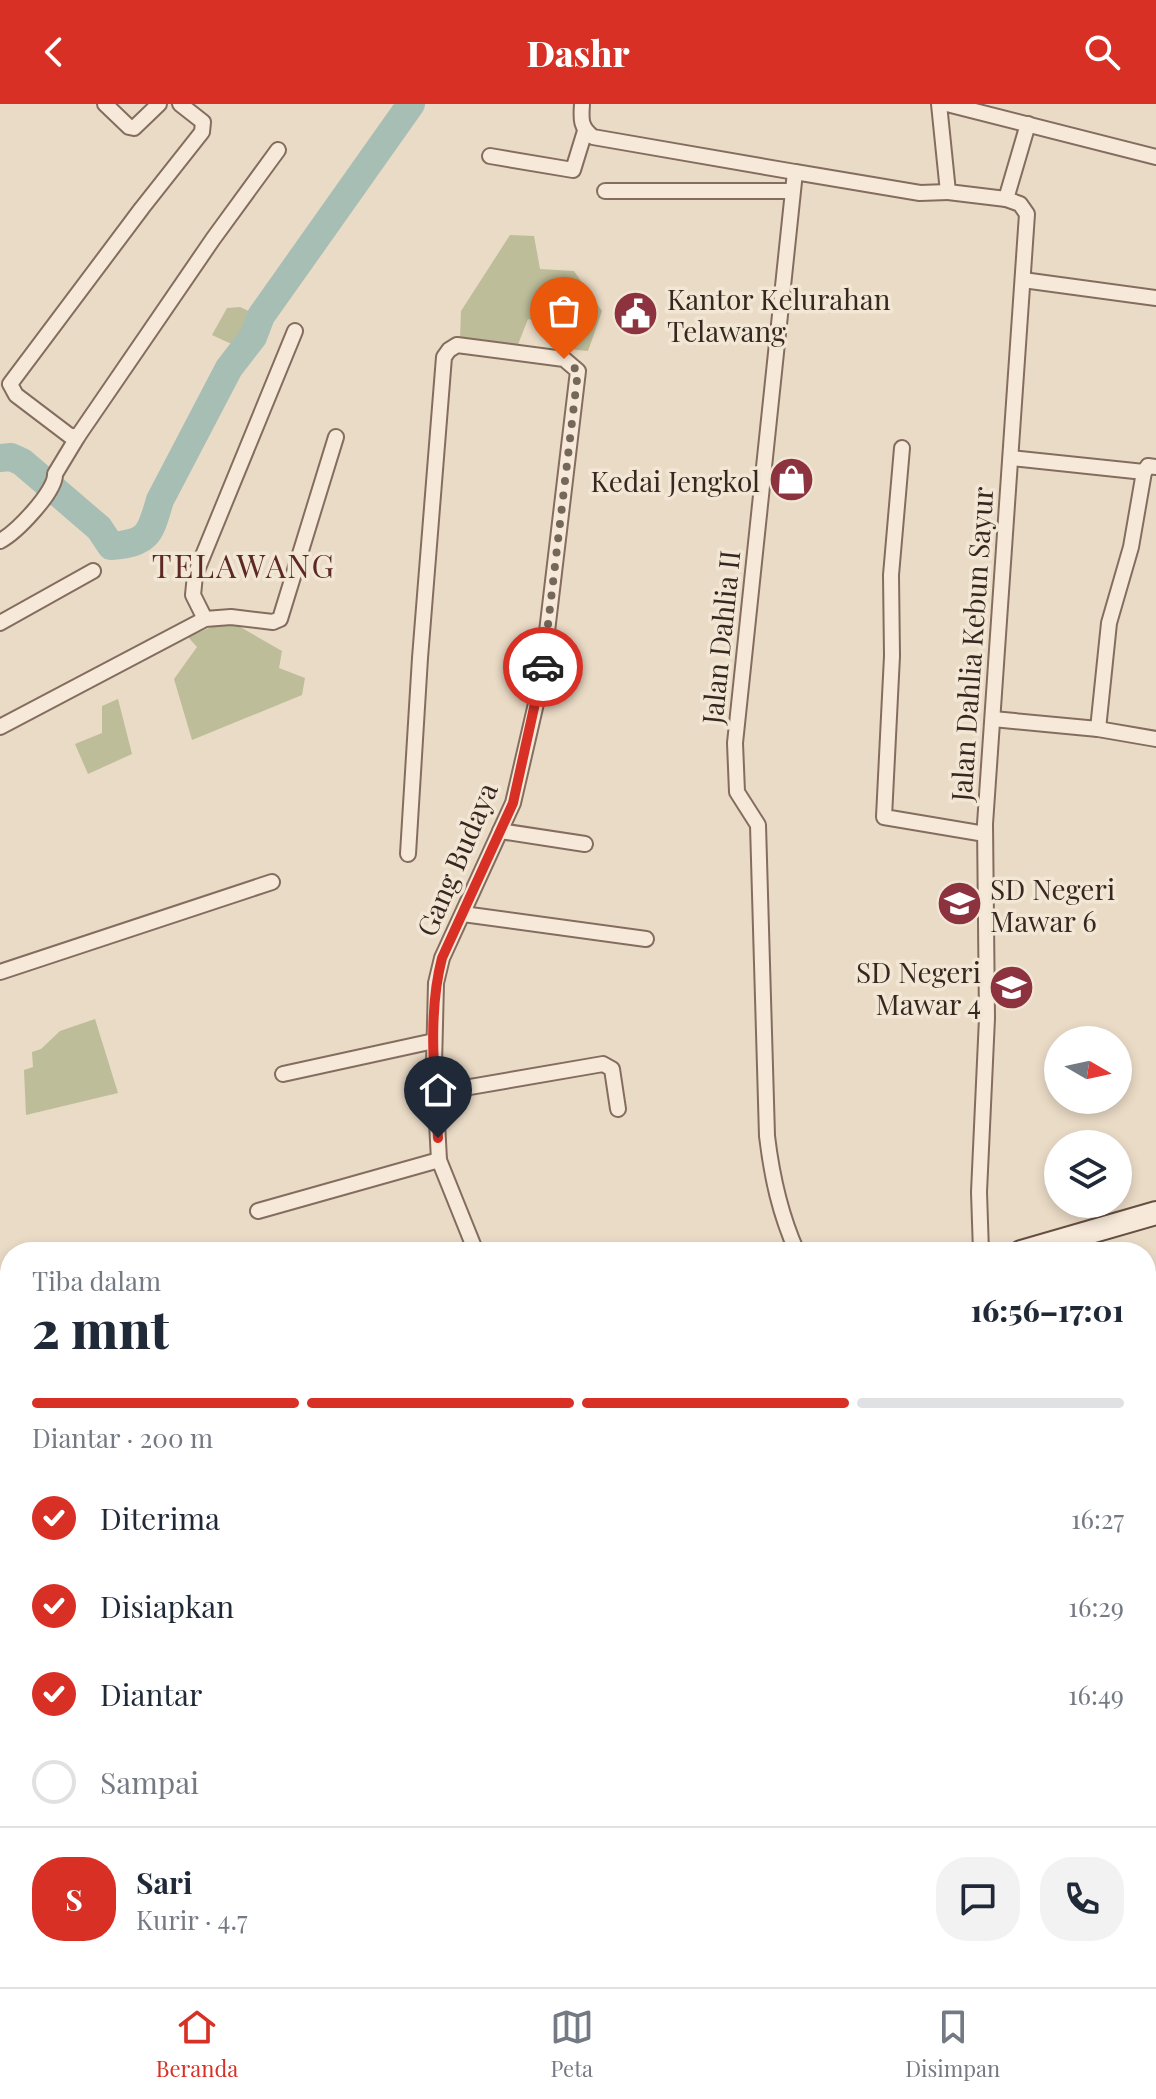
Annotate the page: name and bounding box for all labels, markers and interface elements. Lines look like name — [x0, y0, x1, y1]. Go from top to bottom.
text: Dashr — [526, 28, 630, 76]
icon: back — [32, 30, 76, 74]
icon: search — [1080, 30, 1124, 74]
pin — [530, 277, 598, 359]
place label: Kantor Kelurahan Telawang — [667, 280, 891, 349]
icon: bag — [542, 289, 586, 333]
public building icon: Kantor Kelurahan Telawang — [612, 290, 660, 338]
shop icon: Kedai Jengkol — [767, 456, 815, 504]
place label: Kedai Jengkol — [590, 462, 760, 499]
street label: Jalan Dahlia Kebun Sayur — [941, 485, 1000, 804]
district label: TELAWANG — [152, 543, 336, 586]
street label: Jalan Dahlia II — [692, 548, 748, 727]
courier — [503, 627, 583, 707]
icon: car — [521, 645, 565, 689]
street label: Gang Budaya — [407, 777, 505, 941]
place label: SD Negeri Mawar 6 — [990, 870, 1115, 939]
school or university icon: SD Negeri Mawar 6 — [935, 880, 983, 928]
place label: SD Negeri Mawar 4 — [856, 953, 981, 1022]
school or university icon: SD Negeri Mawar 4 — [988, 963, 1036, 1011]
north arrow — [1044, 1026, 1132, 1114]
map controls — [1044, 1026, 1132, 1218]
pin — [404, 1056, 472, 1138]
icon: home — [416, 1068, 460, 1112]
button: layers — [1044, 1130, 1132, 1218]
text: Tiba dalam — [32, 1263, 161, 1298]
text: 16:56–17:01 — [970, 1290, 1124, 1330]
text: 2 mnt — [32, 1293, 169, 1362]
text: Diantar · 200 m — [32, 1420, 213, 1455]
icon: check — [32, 1496, 76, 1540]
text: Diterima — [100, 1498, 220, 1538]
text: 16:27 — [1071, 1501, 1124, 1536]
icon: check — [32, 1584, 76, 1628]
text: Disiapkan — [100, 1586, 234, 1626]
text: 16:29 — [1068, 1589, 1124, 1624]
icon: check — [32, 1672, 76, 1716]
text: Diantar — [100, 1674, 202, 1714]
text: 16:49 — [1068, 1677, 1124, 1712]
text: Sampai — [100, 1762, 199, 1802]
button: chat — [936, 1857, 1020, 1941]
button: phone — [1040, 1857, 1124, 1941]
text: Sari — [136, 1862, 193, 1902]
text: S — [65, 1879, 83, 1919]
text: Kurir · 4.7 — [136, 1902, 248, 1937]
tab: Beranda — [156, 2005, 238, 2083]
tab: Peta — [550, 2005, 594, 2083]
tab: Disimpan — [905, 2005, 1000, 2083]

